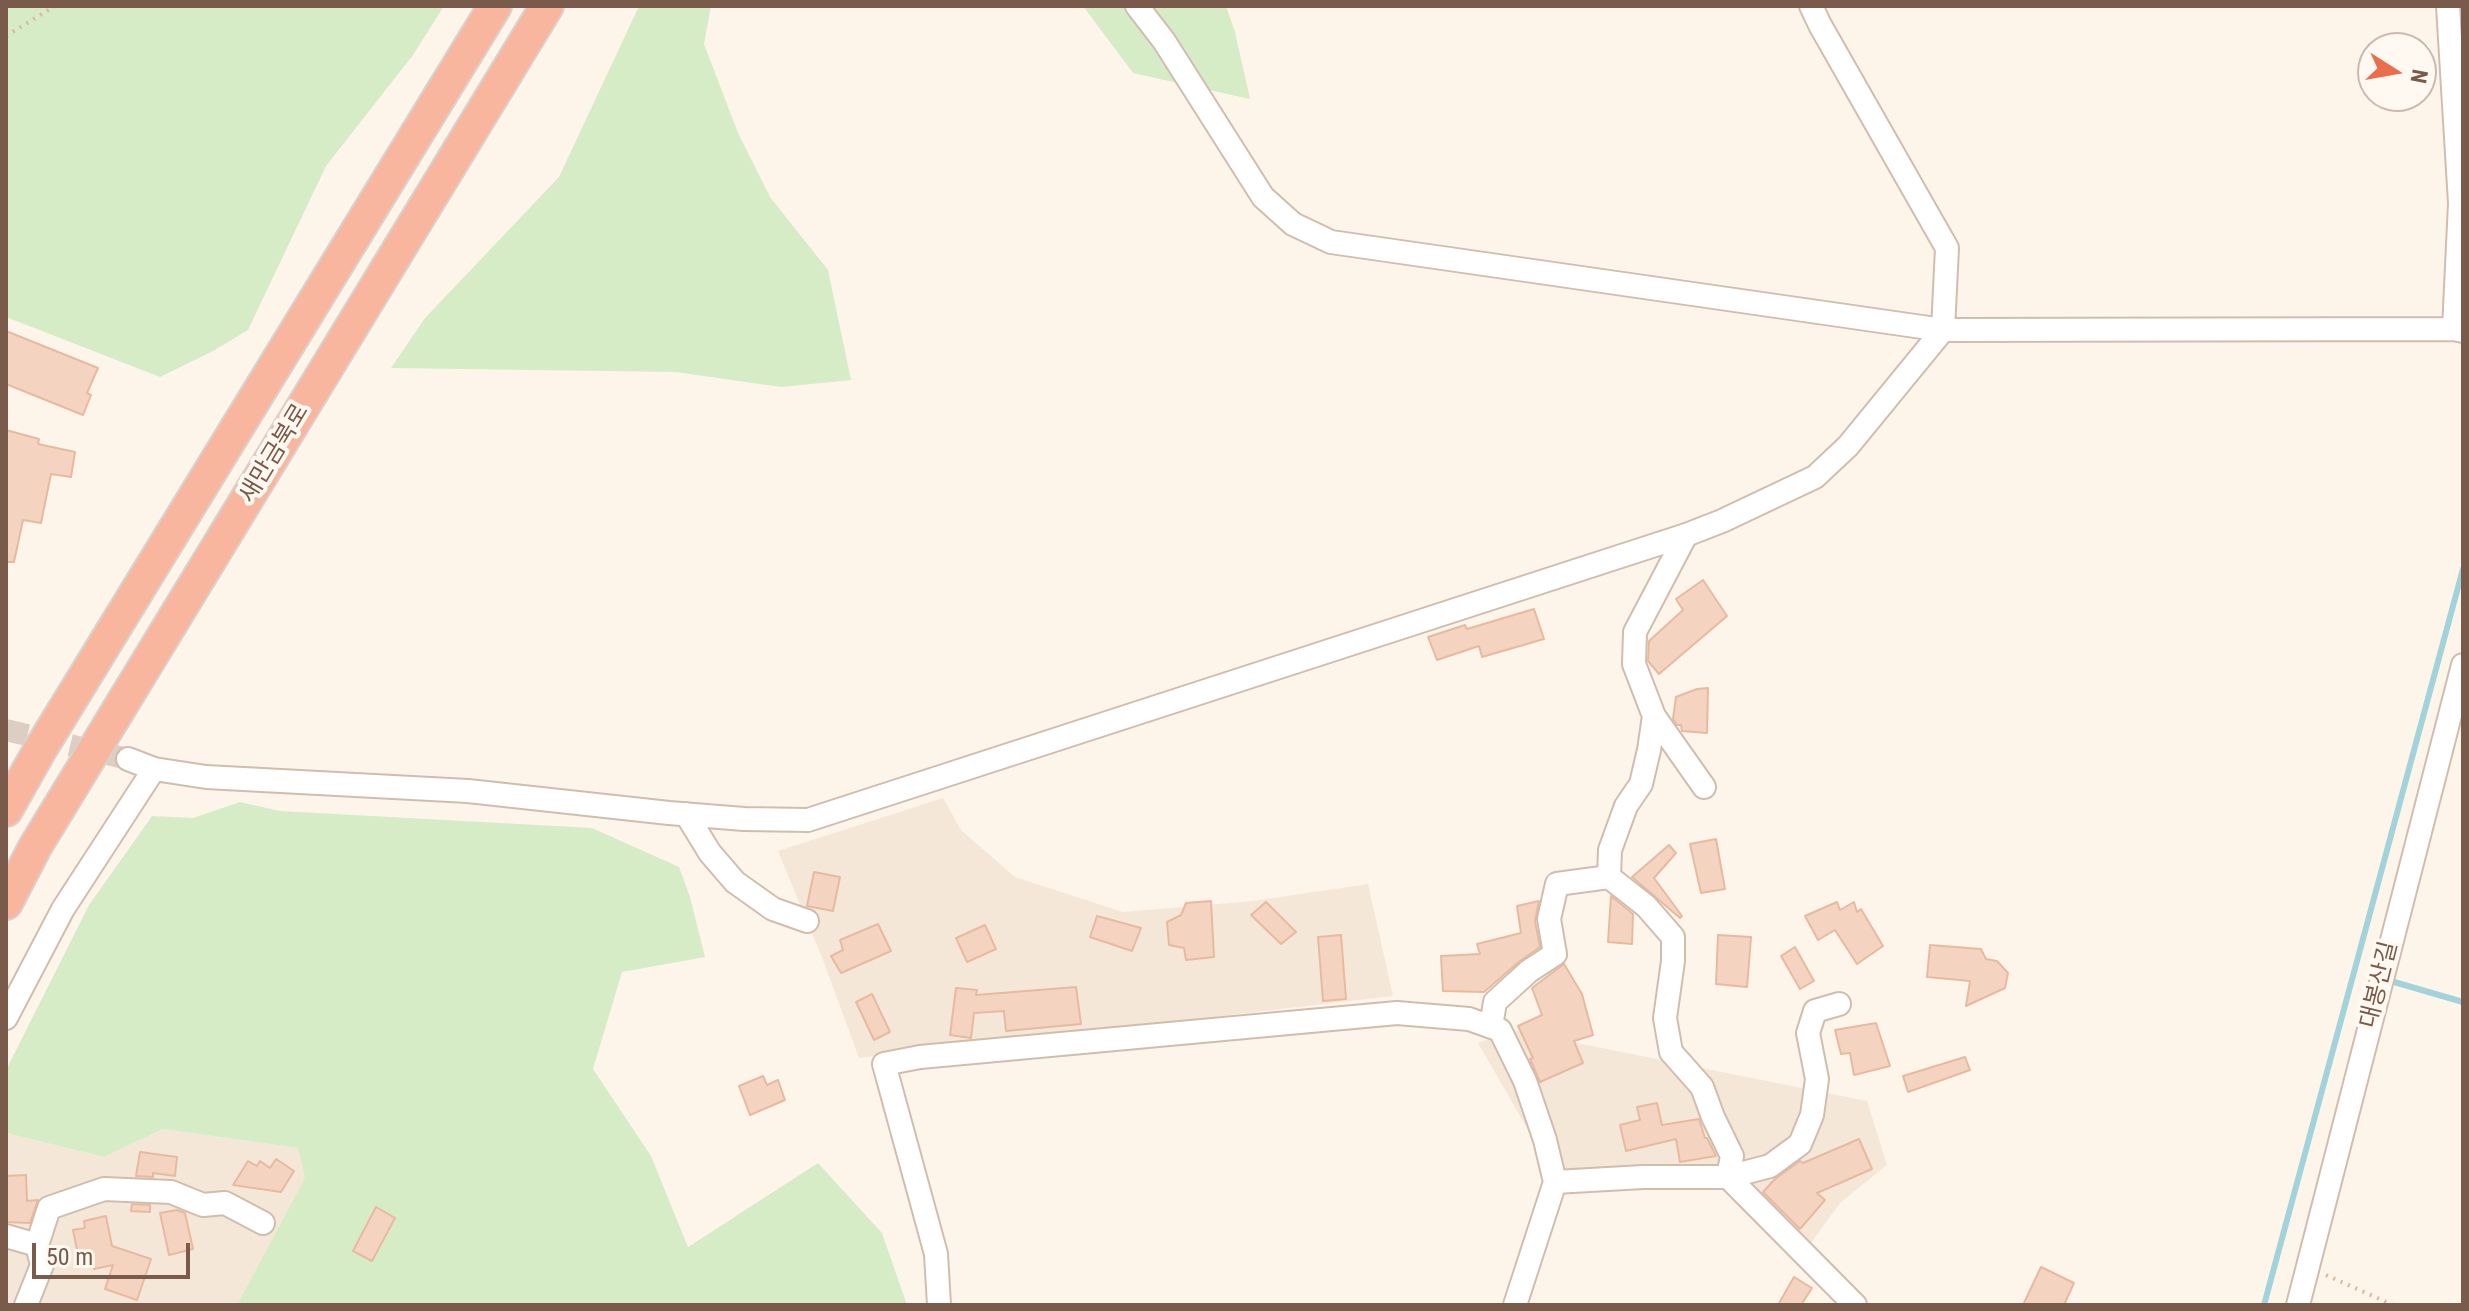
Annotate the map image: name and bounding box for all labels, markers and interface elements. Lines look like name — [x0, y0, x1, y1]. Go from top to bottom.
north arrow — [2357, 32, 2437, 112]
text: N — [2406, 67, 2433, 85]
street label: 새만금북로 — [234, 399, 316, 509]
street label: 대봉산길 — [2355, 939, 2405, 1031]
scale bar — [36, 1227, 194, 1277]
text: 50 m — [46, 1243, 93, 1271]

